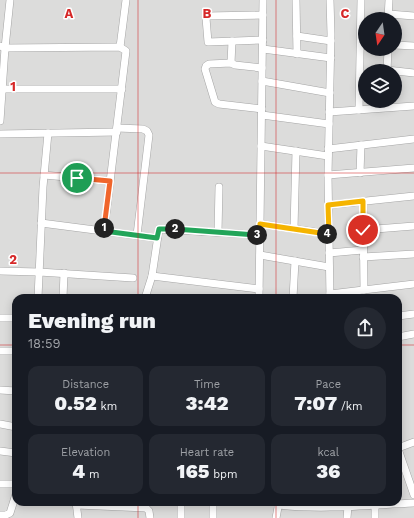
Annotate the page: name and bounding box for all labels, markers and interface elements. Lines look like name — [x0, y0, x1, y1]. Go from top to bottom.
text: A — [65, 6, 74, 21]
text: B — [203, 6, 212, 21]
text: C — [341, 6, 350, 21]
north arrow — [358, 12, 402, 56]
map controls — [358, 12, 402, 108]
button: layers — [358, 64, 402, 108]
text: 1 — [10, 79, 16, 94]
pin — [60, 161, 94, 195]
icon: arrive — [66, 167, 88, 189]
pin — [346, 213, 380, 247]
pin: 1 — [94, 218, 114, 238]
pin: 2 — [165, 219, 185, 239]
icon: check — [352, 219, 374, 241]
text: 1 — [102, 221, 106, 234]
text: 2 — [172, 222, 178, 235]
pin: 4 — [317, 224, 337, 244]
pin: 3 — [247, 225, 267, 245]
text: 4 — [323, 227, 331, 240]
text: 3 — [254, 228, 260, 241]
text: 2 — [9, 252, 17, 267]
button: share — [344, 307, 386, 349]
text: Evening run — [28, 308, 156, 333]
text: 18:59 — [28, 336, 61, 351]
text: Distance — [62, 378, 109, 391]
text: Time — [194, 378, 220, 391]
text: Pace — [316, 378, 341, 391]
text: 0.52 — [54, 391, 97, 415]
text: 3:42 — [186, 391, 228, 415]
text: 7:07 — [294, 391, 337, 415]
text: km — [97, 400, 117, 413]
text: /km — [337, 400, 363, 413]
text: Elevation — [61, 446, 110, 459]
text: Heart rate — [180, 446, 234, 459]
text: kcal — [317, 446, 339, 459]
text: 4 — [72, 459, 85, 483]
text: 165 — [176, 459, 209, 483]
text: 36 — [316, 459, 340, 483]
text: m — [85, 468, 99, 481]
text: bpm — [209, 468, 237, 481]

